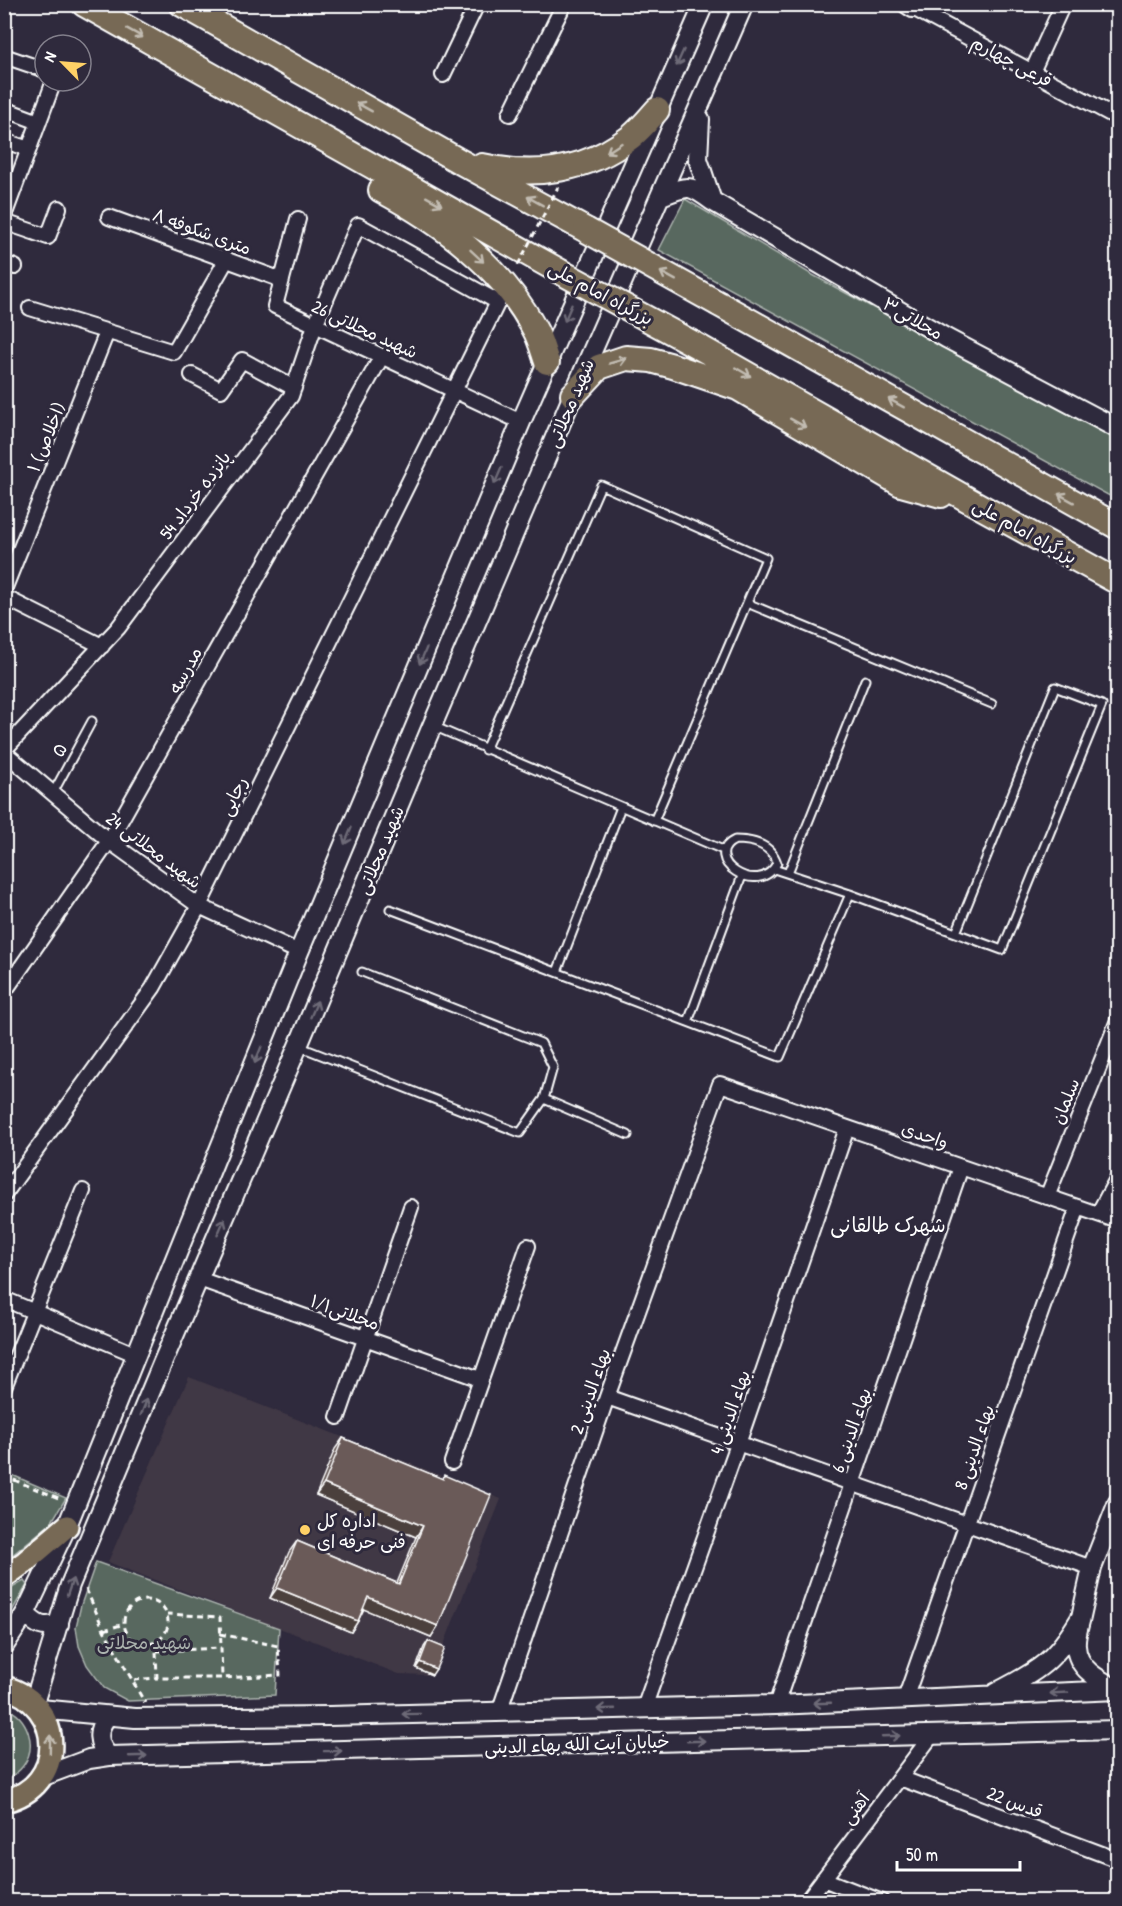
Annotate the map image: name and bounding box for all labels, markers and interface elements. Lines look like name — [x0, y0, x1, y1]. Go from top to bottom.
one-way arrow — [126, 27, 143, 39]
street label: فرعی چهارم — [966, 29, 1057, 95]
north arrow — [33, 33, 93, 93]
text: N — [38, 48, 61, 65]
one-way arrow — [674, 49, 685, 67]
one-way arrow — [356, 101, 373, 113]
one-way arrow — [605, 142, 622, 155]
one-way arrow — [527, 195, 544, 207]
one-way arrow — [424, 196, 442, 207]
street label: ۸ متری شکوفه — [149, 202, 255, 260]
one-way arrow — [469, 248, 484, 262]
street label: بزرگراه امام علی — [543, 255, 658, 333]
one-way arrow — [660, 270, 677, 282]
street label: محلاتی۳ — [878, 291, 948, 345]
street label: شهید محلاتی 26 — [308, 294, 422, 364]
one-way arrow — [562, 304, 573, 322]
street label: شهید محلاتی — [540, 355, 600, 451]
one-way arrow — [608, 355, 627, 366]
one-way arrow — [734, 366, 751, 378]
one-way arrow — [888, 397, 905, 409]
street label: ۱ (اخلاص) — [21, 398, 71, 476]
one-way arrow — [789, 417, 806, 429]
street label: پانزده خرداد 54 — [154, 446, 236, 544]
one-way arrow — [492, 466, 503, 484]
street label: بزرگراه امام علی — [968, 492, 1081, 572]
one-way arrow — [1058, 492, 1076, 503]
street label: مدرسه — [162, 642, 208, 698]
one-way arrow — [417, 646, 428, 664]
street label: ۵ — [45, 738, 73, 762]
street label: رجایی — [213, 772, 253, 820]
street label: شهید محلاتی — [350, 802, 410, 898]
street label: شهید محلاتی 24 — [101, 806, 207, 894]
one-way arrow — [342, 826, 353, 844]
one-way arrow — [309, 1001, 320, 1019]
one-way arrow — [252, 1045, 263, 1064]
street label: سلمان — [1045, 1074, 1085, 1128]
street label: واحدی — [898, 1115, 952, 1155]
district label: شهرک طالقانی — [830, 1211, 946, 1238]
one-way arrow — [216, 1219, 227, 1237]
street label: محلاتی۱/۱ — [307, 1288, 383, 1336]
street label: بهاء الدینی 2 — [564, 1345, 616, 1437]
street label: بهاء الدینی 4 — [704, 1367, 756, 1457]
street label: بهاء الدینی 6 — [825, 1384, 877, 1476]
one-way arrow — [139, 1398, 150, 1416]
street label: بهاء الدینی 8 — [948, 1401, 1000, 1493]
place label: اداره کل فنی حرفه ای — [317, 1508, 406, 1554]
marker: اداره کل فنی حرفه ای — [298, 1523, 312, 1537]
one-way arrow — [66, 1578, 77, 1597]
park label: شهید محلاتی — [97, 1630, 191, 1655]
one-way arrow — [1050, 1687, 1070, 1698]
one-way arrow — [813, 1697, 833, 1708]
one-way arrow — [597, 1703, 617, 1715]
one-way arrow — [402, 1708, 422, 1720]
street label: خیابان آیت الله بهاء الدینی — [484, 1728, 670, 1760]
one-way arrow — [880, 1730, 900, 1741]
one-way arrow — [44, 1735, 56, 1755]
one-way arrow — [685, 1735, 705, 1747]
one-way arrow — [322, 1745, 342, 1756]
one-way arrow — [127, 1750, 147, 1761]
street label: قدس 22 — [983, 1780, 1047, 1824]
street label: آهنی — [835, 1786, 876, 1829]
scale bar — [897, 1834, 1020, 1872]
text: 50 m — [906, 1842, 938, 1867]

